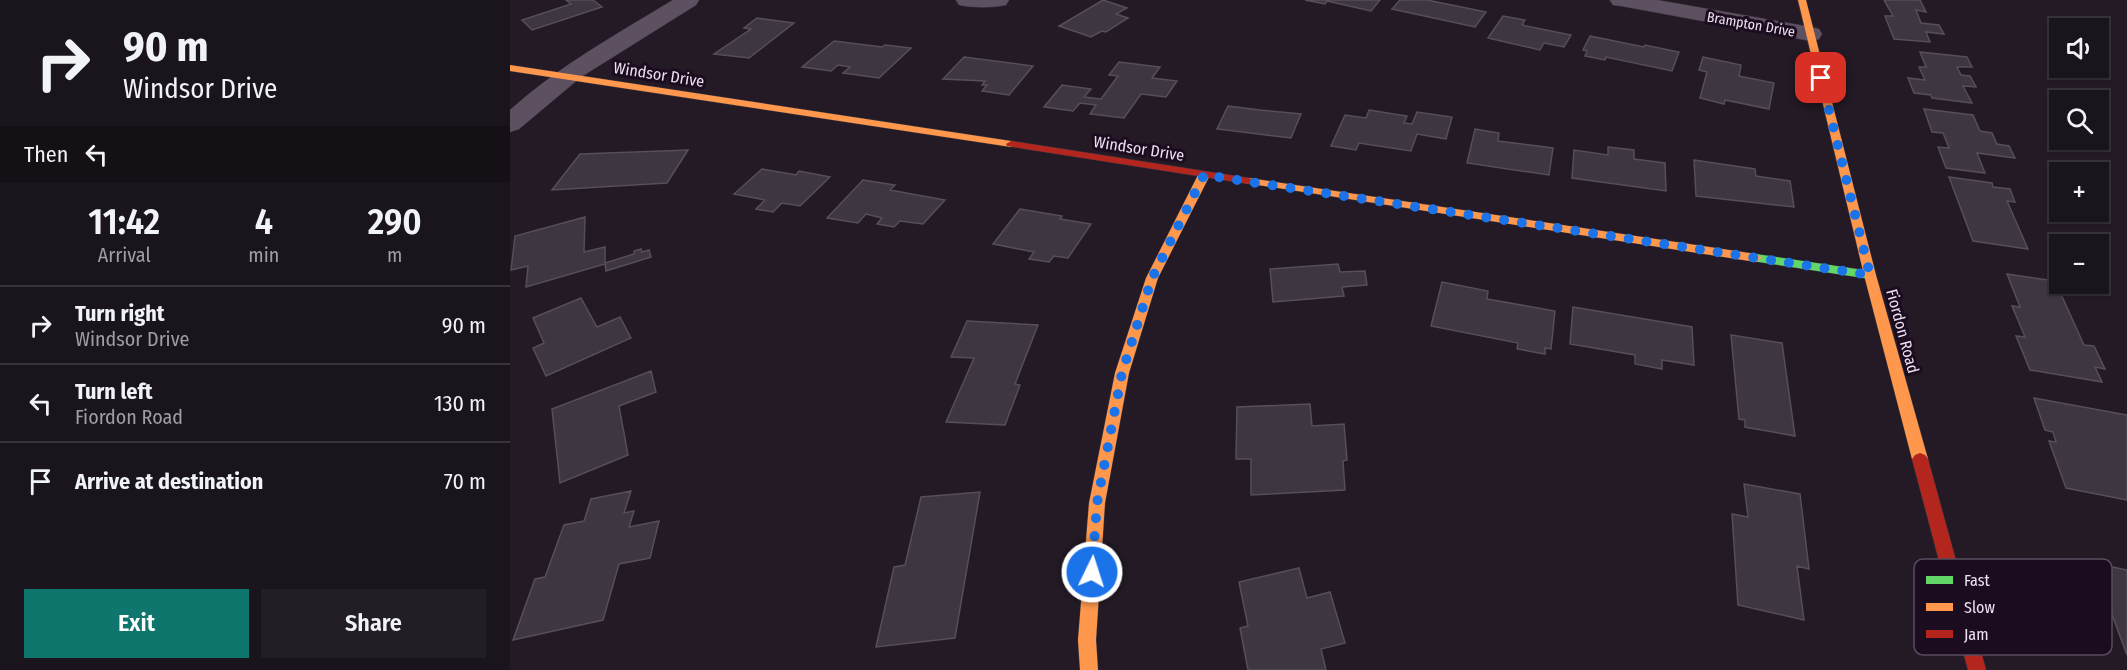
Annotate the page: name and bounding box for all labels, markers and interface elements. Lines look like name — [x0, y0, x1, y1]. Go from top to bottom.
street label: Brampton Drive — [1705, 8, 1796, 41]
map controls — [2049, 18, 2109, 294]
button: sound — [2049, 18, 2109, 78]
text: 90 m — [123, 22, 208, 72]
icon: right — [24, 24, 102, 102]
pin — [1795, 52, 1846, 103]
street label: Windsor Drive — [612, 58, 706, 91]
icon: arrive — [1804, 61, 1837, 94]
text: Windsor Drive — [123, 73, 277, 105]
button: search — [2049, 90, 2109, 150]
street label: Windsor Drive — [1092, 132, 1186, 165]
icon: left — [80, 138, 113, 171]
text: Then — [24, 141, 68, 168]
button: + — [2049, 162, 2109, 222]
text: 11:42 — [88, 200, 160, 244]
text: 4 — [255, 200, 273, 244]
text: 290 — [368, 200, 422, 244]
button: − — [2049, 234, 2109, 294]
text: Arrival — [98, 243, 151, 267]
text: min — [248, 243, 279, 267]
text: m — [387, 243, 402, 267]
street label: Fiordon Road — [1882, 287, 1923, 375]
text: Turn right — [75, 300, 164, 327]
icon: right — [24, 309, 57, 342]
text: 90 m — [442, 312, 486, 339]
text: Windsor Drive — [75, 327, 189, 351]
text: Turn left — [75, 378, 153, 405]
icon: left — [24, 387, 57, 420]
text: 130 m — [434, 390, 486, 417]
text: Fiordon Road — [75, 405, 183, 429]
icon: arrive — [24, 465, 57, 498]
text: Arrive at destination — [75, 468, 263, 495]
text: 70 m — [444, 468, 486, 495]
position arrow — [1060, 540, 1124, 604]
legend — [1914, 559, 2112, 655]
text: Fast — [1964, 571, 1991, 590]
button: Exit — [24, 589, 249, 658]
button: Share — [261, 589, 486, 658]
text: Slow — [1964, 598, 1995, 617]
text: Jam — [1964, 625, 1989, 644]

